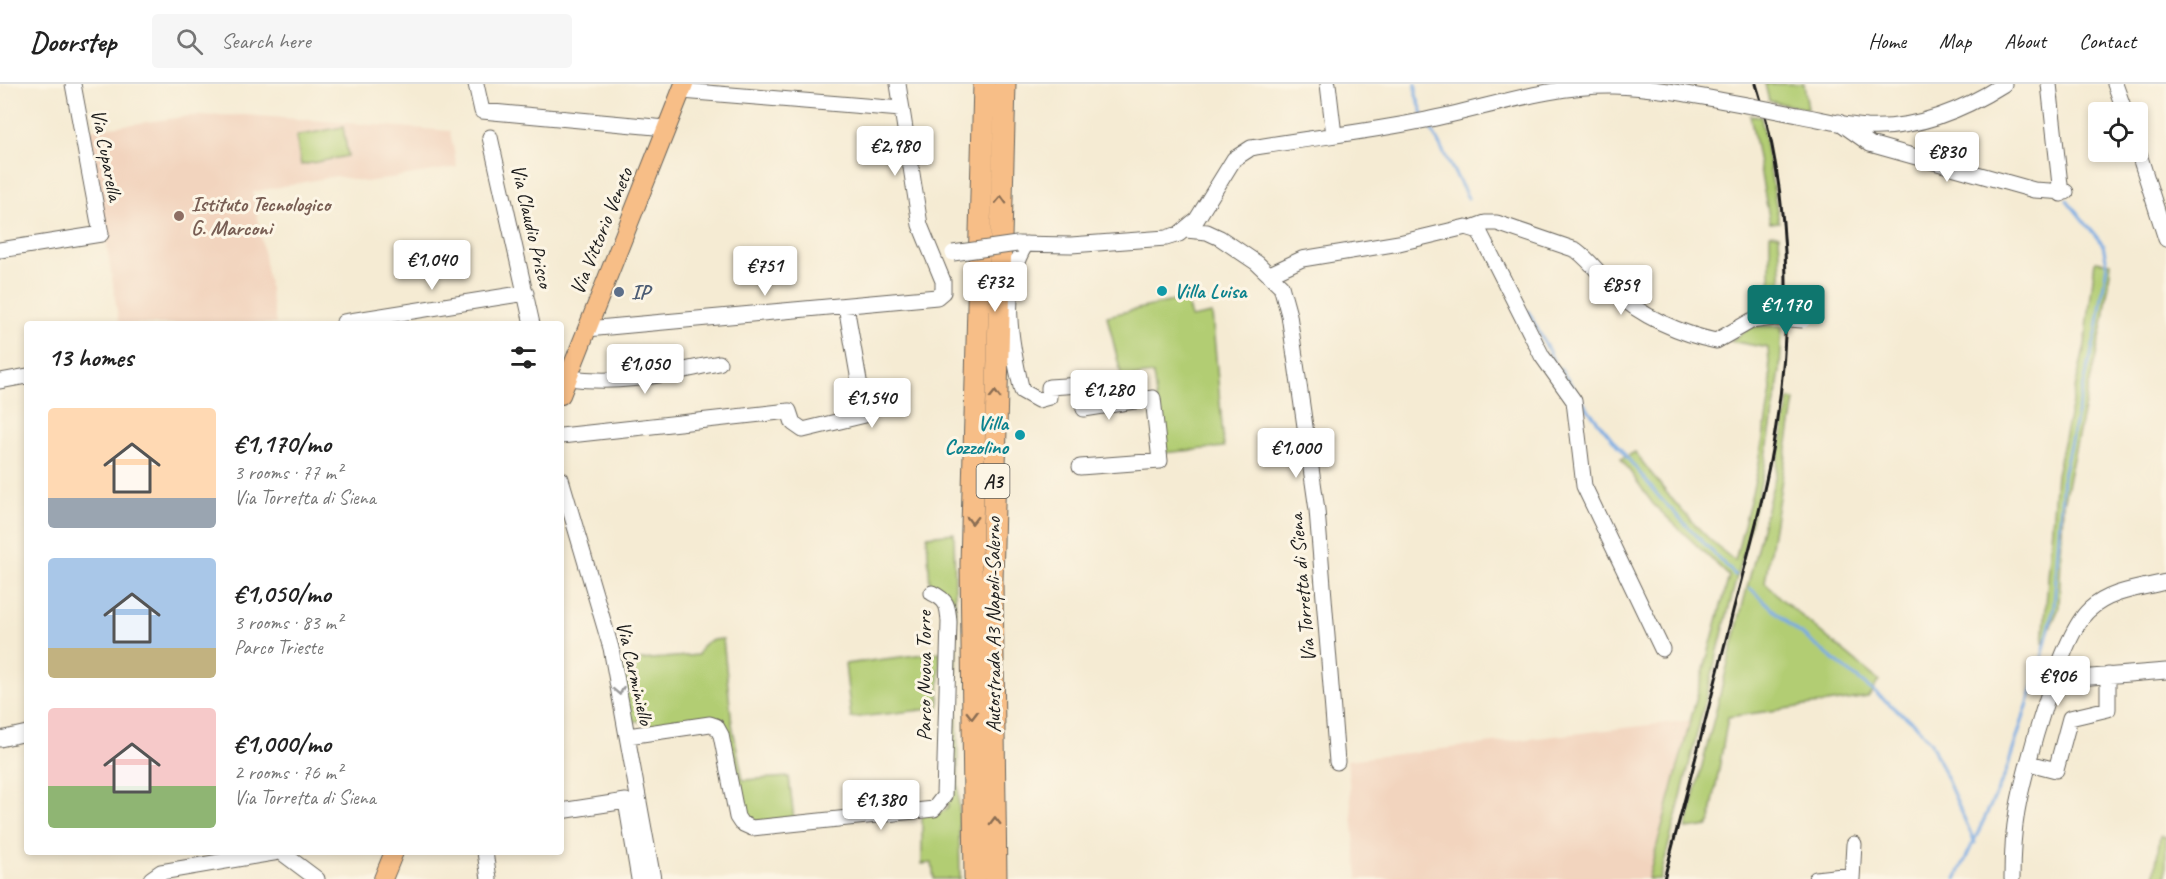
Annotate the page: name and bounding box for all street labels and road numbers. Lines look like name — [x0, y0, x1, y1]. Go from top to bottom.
street label: Via Cuparella — [85, 107, 129, 205]
street label: Via Claudio Prisco — [505, 162, 559, 293]
street label: Via Vittorio Veneto — [564, 162, 639, 298]
road number: A3 — [976, 464, 1010, 498]
street label: Via Torretta di Siena — [1282, 510, 1321, 663]
street label: Autostrada A3 Napoli-Salerno — [980, 516, 1006, 733]
street label: Parco Nuova Torre — [911, 609, 937, 741]
street label: Via Carminiello — [610, 619, 660, 729]

